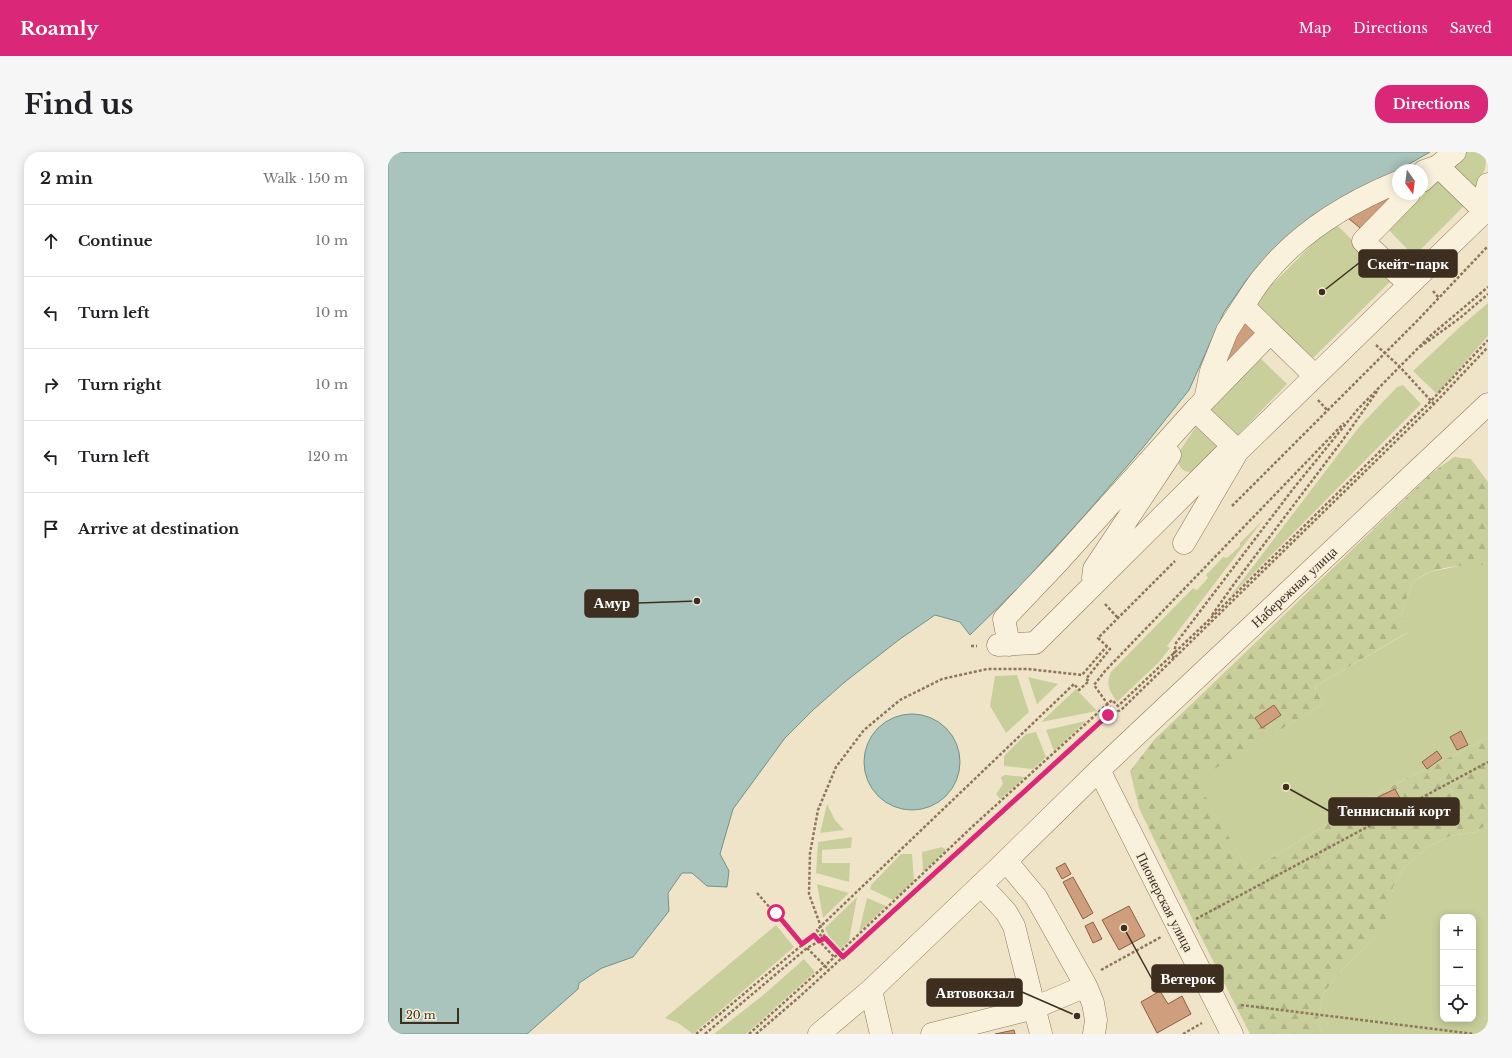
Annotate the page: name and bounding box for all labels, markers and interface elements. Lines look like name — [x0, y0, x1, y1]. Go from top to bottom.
text: Roamly — [20, 17, 99, 40]
text: Map — [1299, 19, 1331, 37]
text: Directions — [1353, 19, 1428, 37]
text: Saved — [1450, 19, 1492, 37]
button: Directions — [1375, 85, 1488, 123]
text: Find us — [24, 87, 134, 122]
north arrow — [1392, 164, 1428, 200]
text: 2 min — [40, 168, 93, 189]
text: Walk · 150 m — [263, 170, 348, 187]
icon: ahead — [40, 230, 62, 252]
text: Continue — [78, 231, 153, 250]
text: 10 m — [315, 232, 348, 249]
callout: Скейт-парк — [1359, 250, 1457, 277]
text: Скейт-парк — [1367, 254, 1449, 273]
icon: left — [40, 302, 62, 324]
text: Turn left — [78, 303, 149, 322]
text: 10 m — [315, 304, 348, 321]
icon: right — [40, 374, 62, 396]
text: Turn right — [78, 375, 161, 394]
text: 10 m — [315, 376, 348, 393]
icon: left — [40, 446, 62, 468]
text: Turn left — [78, 447, 149, 466]
text: 120 m — [307, 448, 348, 465]
icon: arrive — [40, 518, 62, 540]
text: Arrive at destination — [78, 519, 239, 538]
street label: Набережная улица — [1247, 542, 1341, 631]
callout: Амур — [585, 590, 638, 617]
text: Амур — [594, 593, 630, 612]
route end — [1099, 706, 1117, 724]
callout: Теннисный корт — [1329, 798, 1459, 825]
text: Теннисный корт — [1337, 801, 1451, 820]
street label: Пионерская улица — [1132, 849, 1198, 956]
route start — [767, 904, 785, 922]
map controls — [1440, 914, 1476, 1022]
button: + — [1440, 914, 1476, 950]
button: − — [1440, 950, 1476, 986]
callout: Ветерок — [1152, 965, 1223, 992]
text: Ветерок — [1160, 969, 1216, 988]
callout: Автовокзал — [927, 979, 1022, 1006]
text: Автовокзал — [936, 983, 1015, 1002]
button: locate — [1440, 986, 1476, 1022]
scale bar — [400, 1006, 459, 1025]
text: 20 m — [406, 1008, 436, 1022]

